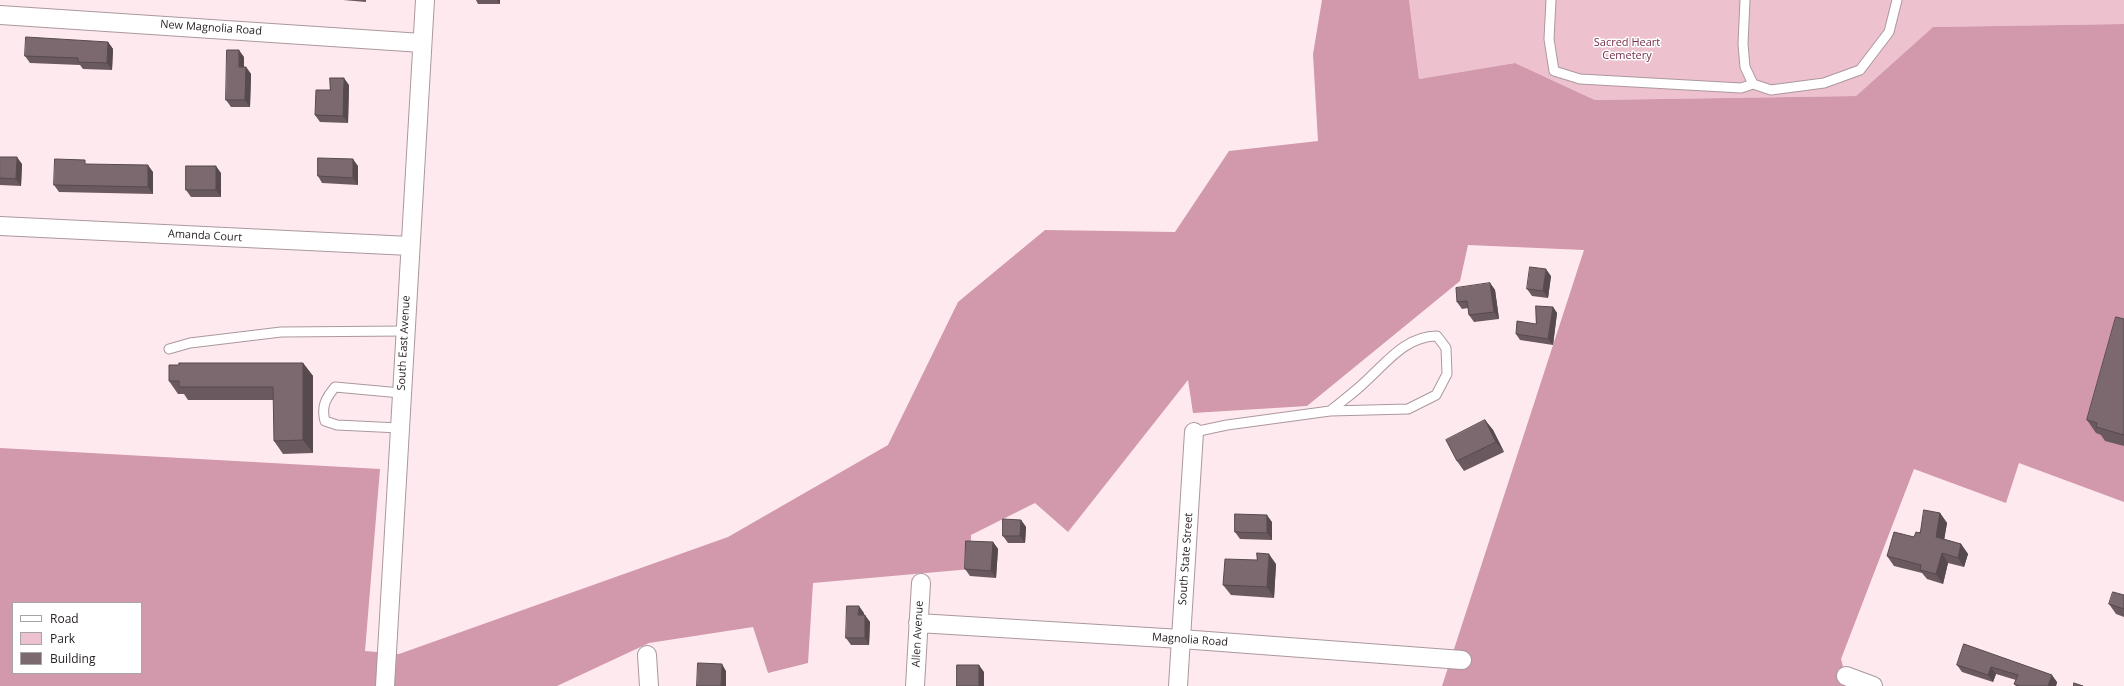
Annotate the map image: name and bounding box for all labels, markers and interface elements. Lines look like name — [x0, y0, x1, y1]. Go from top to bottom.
street label: New Magnolia Road — [160, 18, 262, 38]
park label: Sacred Heart Cemetery — [1594, 36, 1660, 62]
street label: Amanda Court — [168, 227, 242, 245]
street label: South East Avenue — [395, 295, 413, 391]
street label: South State Street — [1176, 512, 1196, 606]
street label: Allen Avenue — [910, 600, 926, 668]
legend — [12, 602, 142, 674]
text: Road — [50, 610, 79, 627]
text: Park — [50, 630, 75, 647]
street label: Magnolia Road — [1152, 631, 1228, 649]
text: Building — [50, 650, 95, 667]

